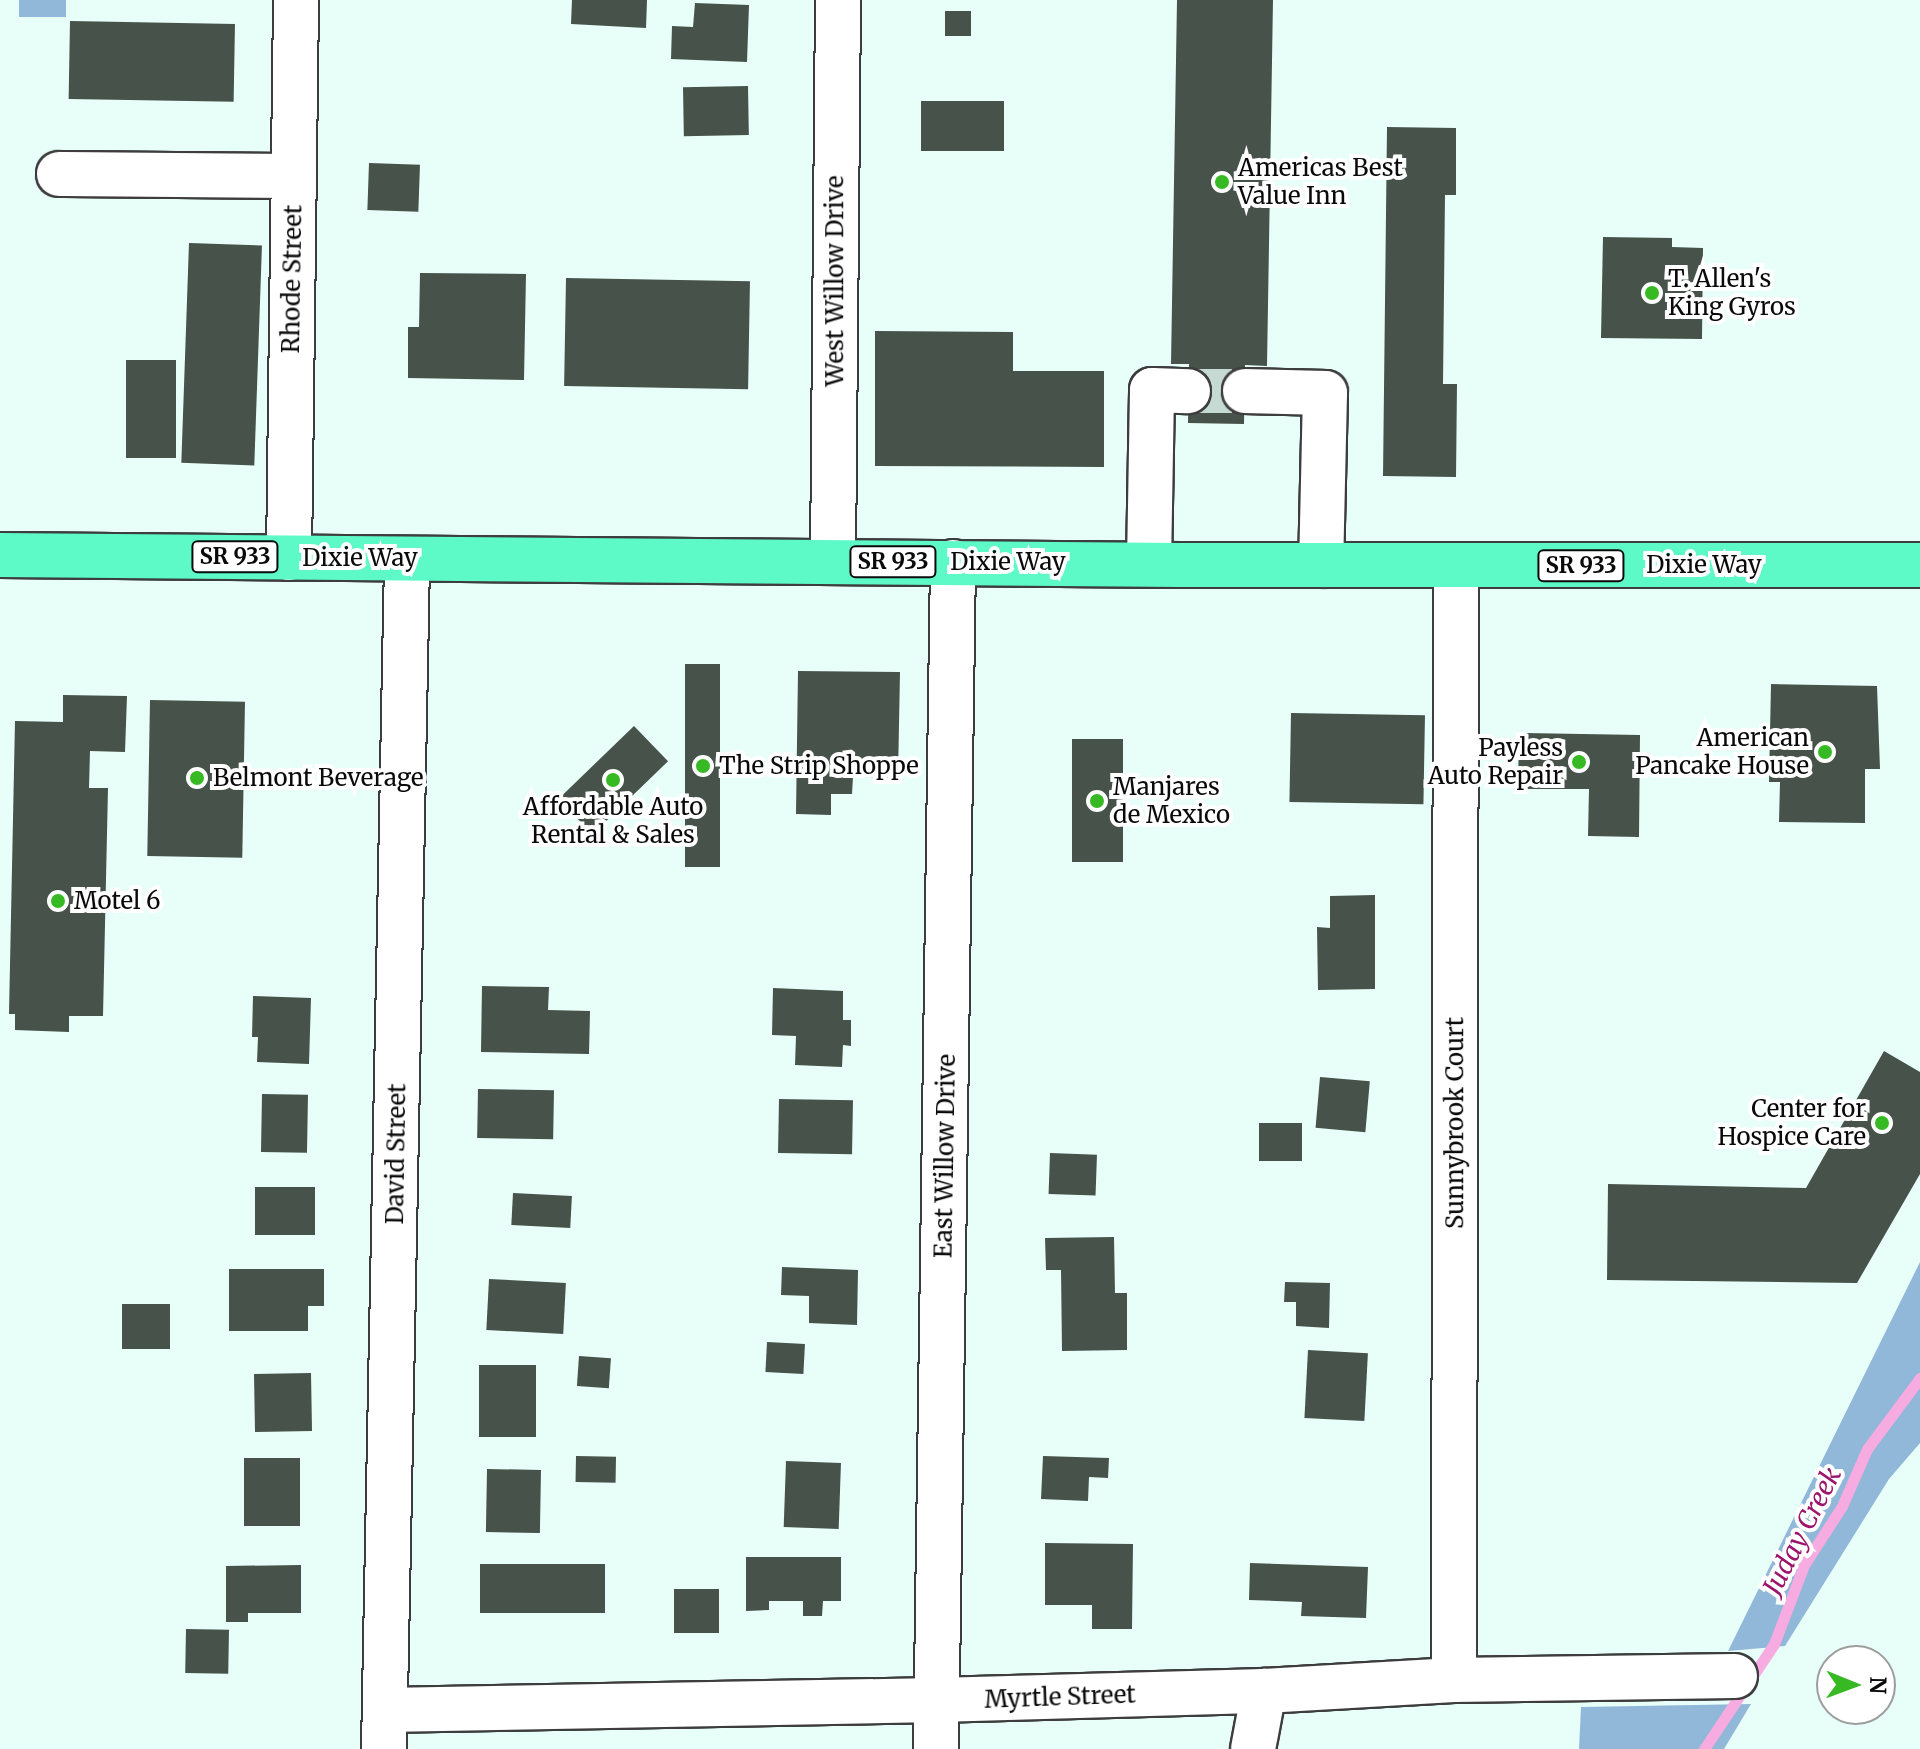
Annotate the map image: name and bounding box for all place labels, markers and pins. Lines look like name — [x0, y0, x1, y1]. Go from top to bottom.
place label: Americas Best Value Inn — [1238, 154, 1403, 210]
marker: Americas Best Value Inn — [1213, 173, 1231, 191]
place label: T. Allen's King Gyros — [1668, 265, 1796, 321]
marker: T. Allen's King Gyros — [1643, 284, 1661, 302]
place label: American Pancake House — [1635, 724, 1809, 780]
place label: Payless Auto Repair — [1428, 734, 1563, 790]
marker: American Pancake House — [1816, 743, 1834, 761]
place label: The Strip Shoppe — [719, 752, 919, 780]
marker: Payless Auto Repair — [1570, 753, 1588, 771]
marker: The Strip Shoppe — [694, 757, 712, 775]
place label: Belmont Beverage — [213, 764, 424, 792]
marker: Belmont Beverage — [188, 769, 206, 787]
marker: Affordable Auto Rental & Sales — [604, 771, 622, 789]
place label: Manjares de Mexico — [1113, 773, 1230, 829]
marker: Manjares de Mexico — [1088, 792, 1106, 810]
place label: Affordable Auto Rental & Sales — [523, 793, 703, 849]
place label: Motel 6 — [74, 887, 161, 915]
marker: Motel 6 — [49, 892, 67, 910]
place label: Center for Hospice Care — [1718, 1095, 1866, 1151]
marker: Center for Hospice Care — [1873, 1114, 1891, 1132]

